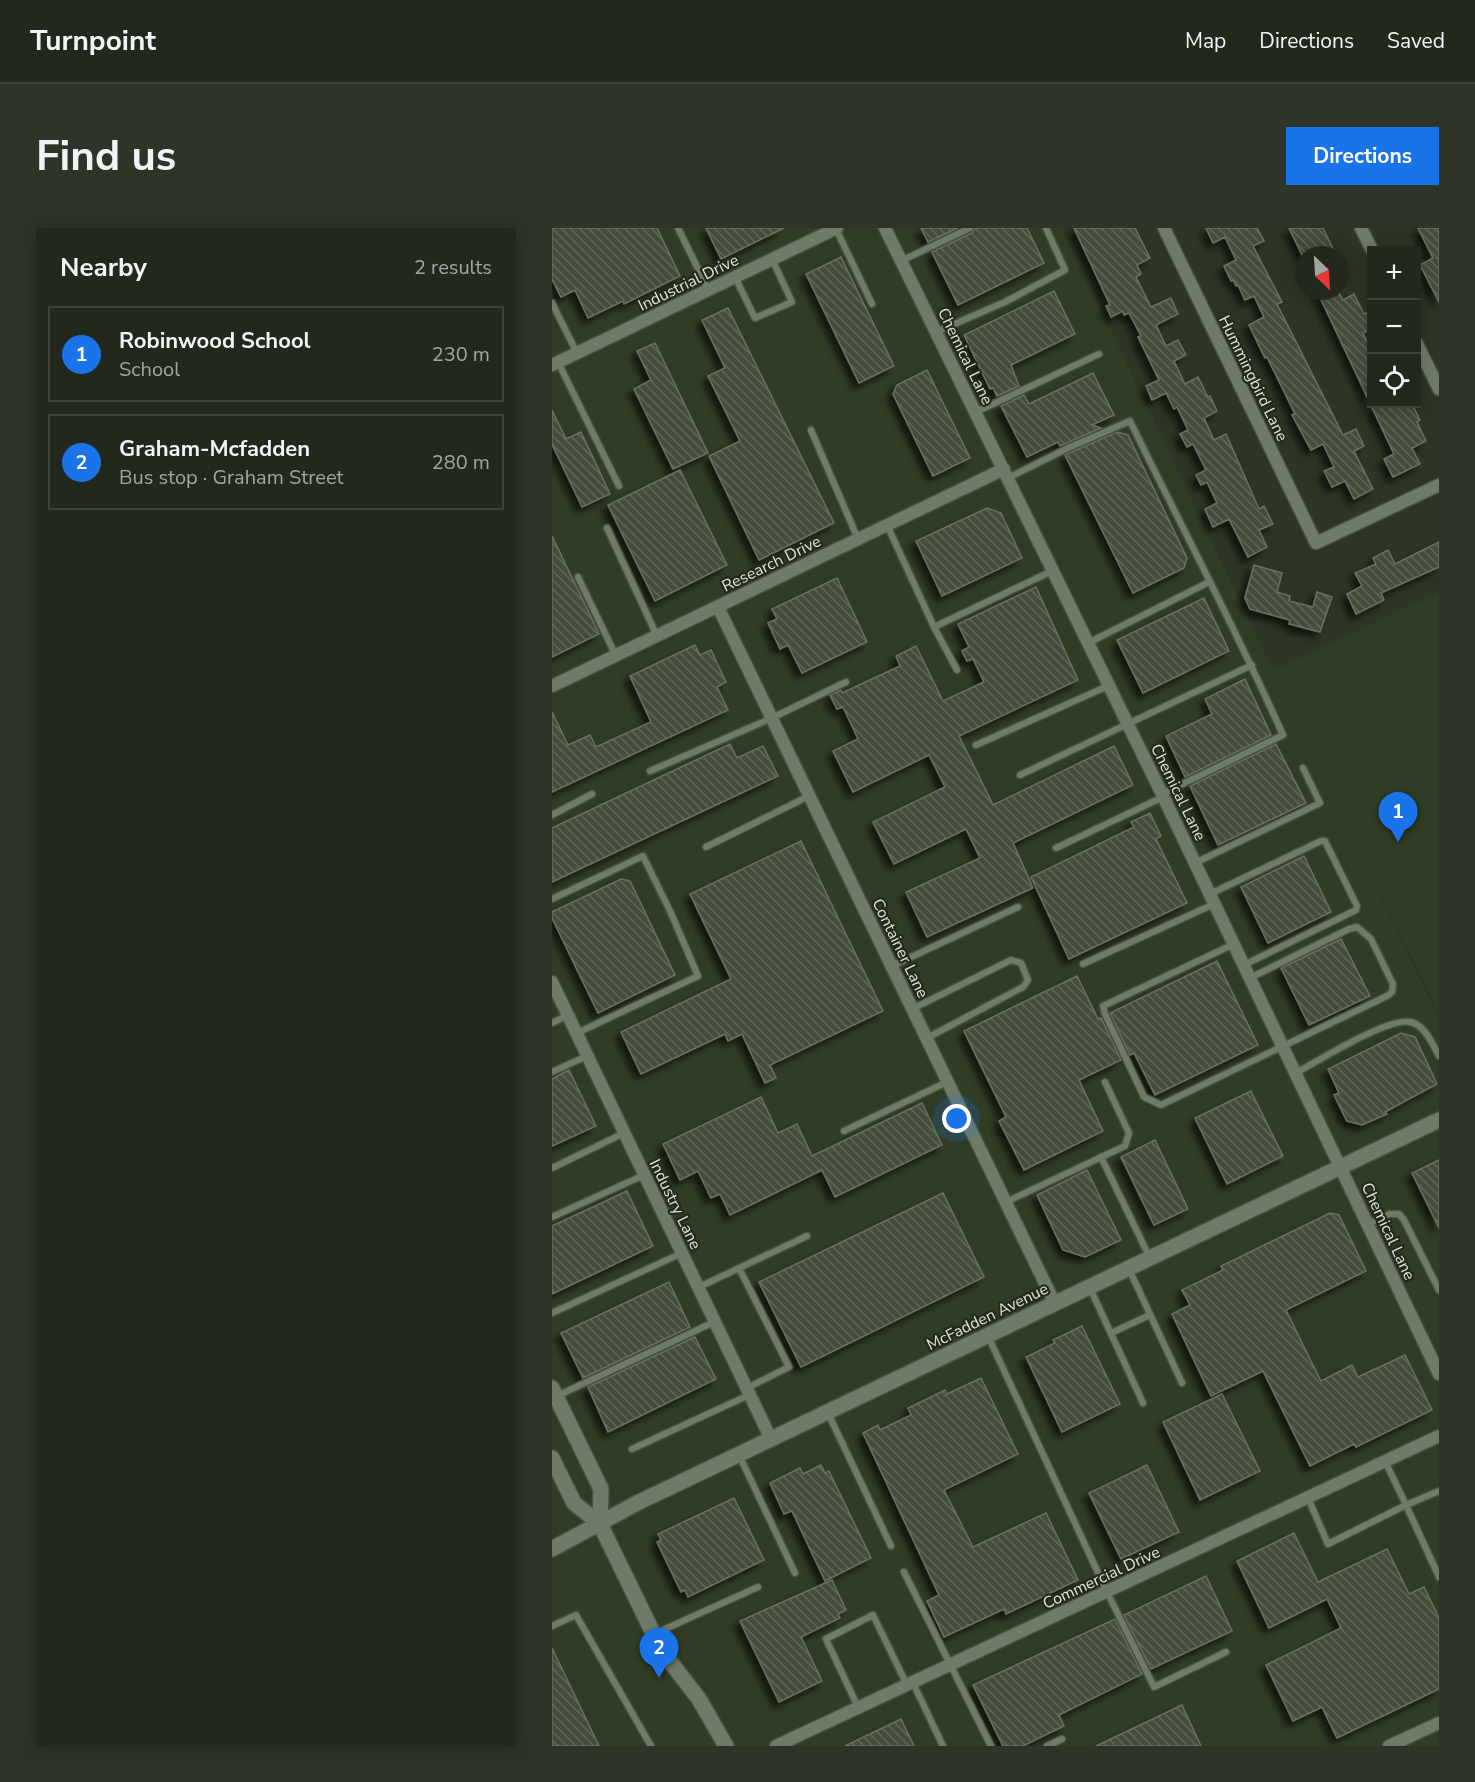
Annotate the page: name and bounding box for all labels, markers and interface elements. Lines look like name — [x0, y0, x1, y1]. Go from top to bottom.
text: Turnpoint — [30, 22, 156, 60]
text: Map — [1185, 27, 1226, 55]
text: Directions — [1259, 27, 1354, 55]
text: Saved — [1387, 27, 1445, 55]
button: Directions — [1286, 127, 1439, 185]
text: Find us — [36, 128, 176, 185]
north arrow — [1295, 246, 1349, 300]
map controls — [1367, 246, 1421, 408]
button: + — [1367, 246, 1421, 300]
street label: Industrial Drive — [634, 249, 742, 317]
text: Nearby — [60, 250, 147, 285]
text: 2 results — [414, 254, 492, 281]
button: − — [1367, 300, 1421, 354]
street label: Chemical Lane — [932, 304, 998, 409]
street label: Hummingbird Lane — [1213, 312, 1293, 445]
text: Robinwood School — [119, 326, 311, 356]
text: 1 — [76, 341, 88, 368]
text: 230 m — [432, 341, 490, 368]
button: locate — [1367, 354, 1421, 408]
text: School — [119, 356, 180, 383]
text: Graham-Mcfadden — [119, 434, 310, 464]
text: 2 — [76, 449, 88, 476]
text: 280 m — [432, 449, 490, 476]
text: Bus stop · Graham Street — [119, 464, 344, 491]
street label: Research Drive — [718, 530, 825, 597]
street label: Chemical Lane — [1145, 740, 1211, 845]
pin: 1 — [1378, 792, 1418, 842]
street label: Container Lane — [866, 895, 934, 1002]
your location — [942, 1104, 971, 1133]
street label: Industry Lane — [644, 1156, 706, 1253]
street label: Chemical Lane — [1356, 1179, 1420, 1284]
street label: McFadden Avenue — [923, 1278, 1052, 1356]
street label: Commercial Drive — [1039, 1541, 1164, 1615]
pin: 2 — [640, 1628, 678, 1678]

